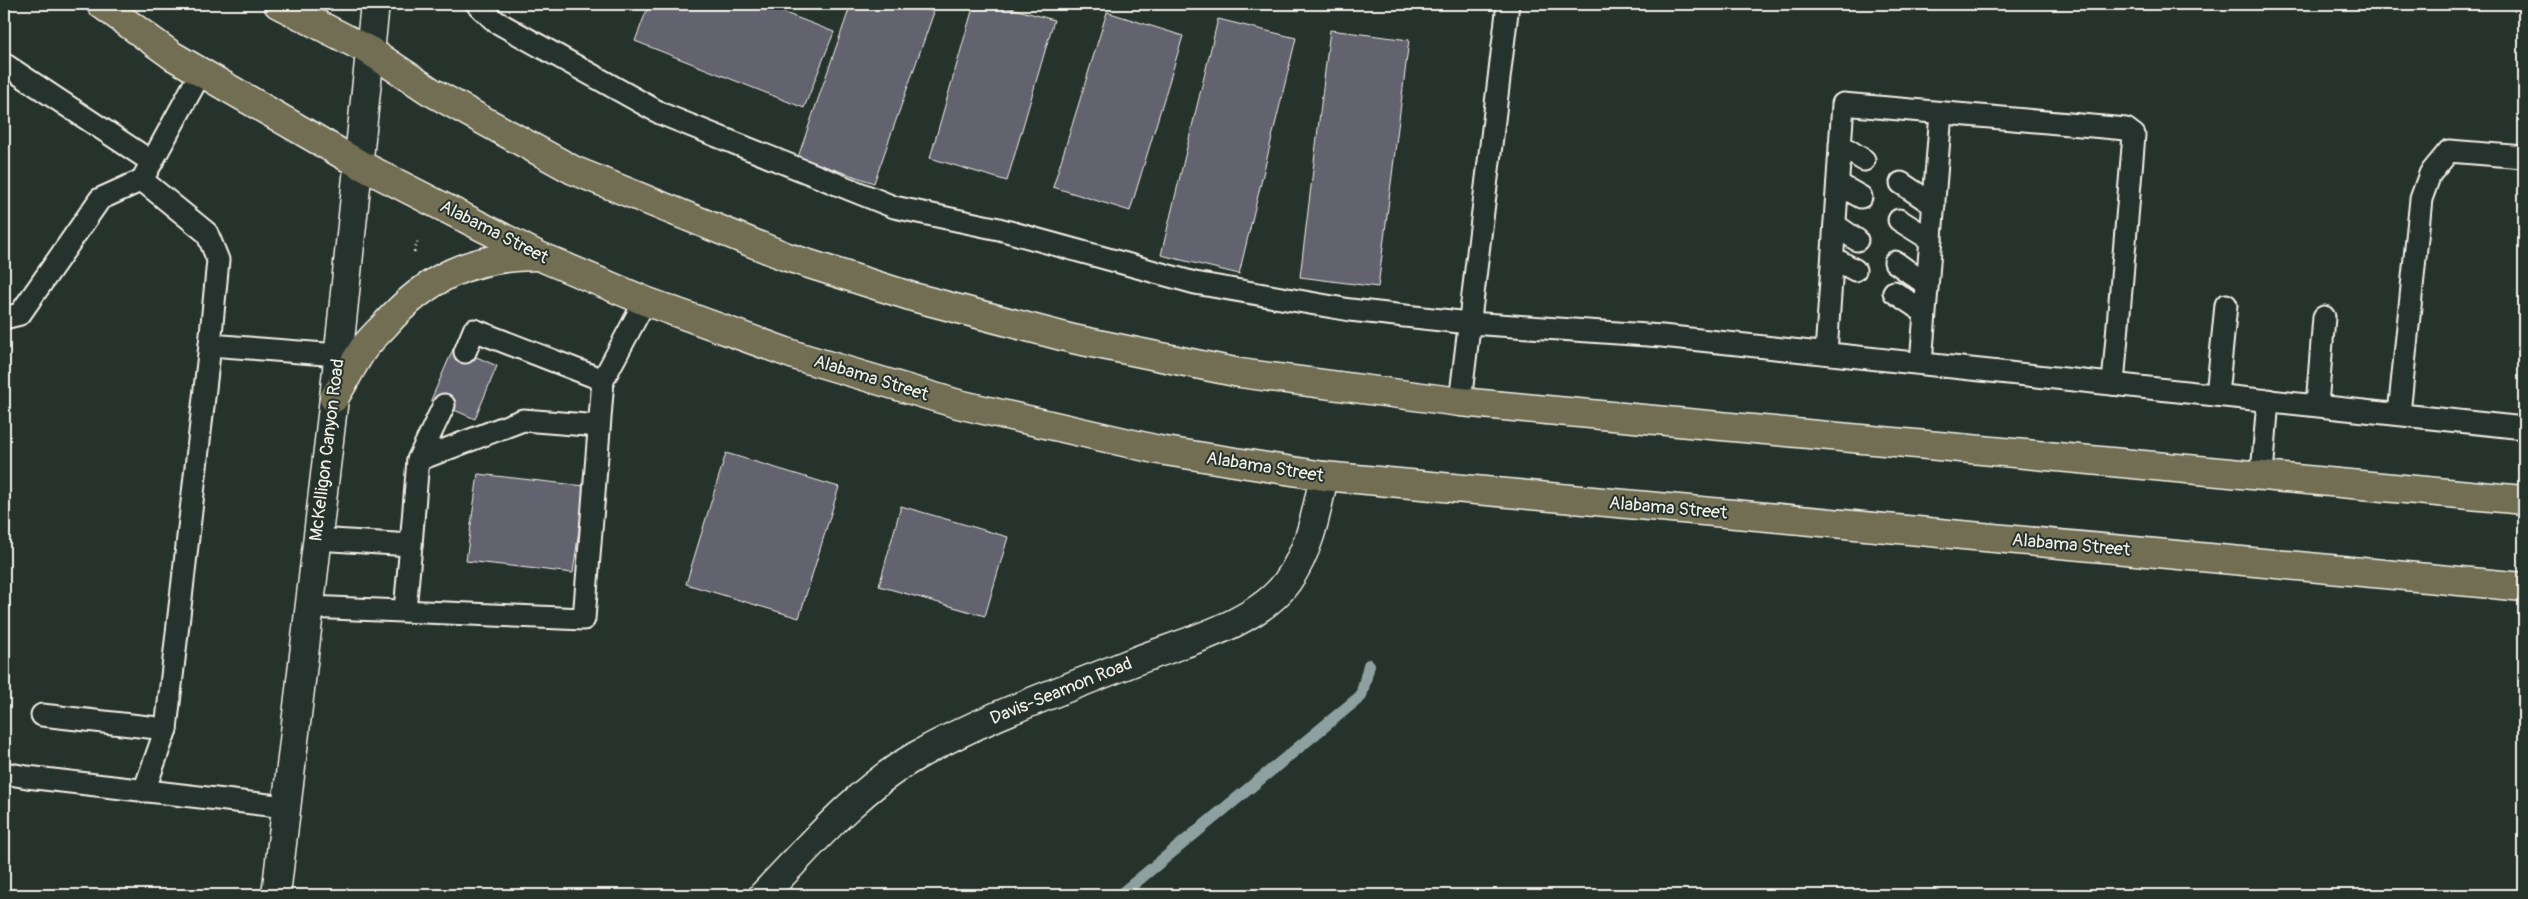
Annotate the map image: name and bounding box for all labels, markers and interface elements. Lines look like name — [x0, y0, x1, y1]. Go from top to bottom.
street label: Alabama Street — [436, 195, 553, 270]
street label: Alabama Street — [811, 350, 932, 407]
street label: McKelligon Canyon Road — [304, 358, 350, 542]
street label: Alabama Street — [1205, 446, 1326, 488]
street label: Alabama Street — [1608, 491, 1729, 525]
street label: Alabama Street — [2011, 528, 2132, 562]
street label: Davis-Seamon Road — [987, 652, 1135, 730]

